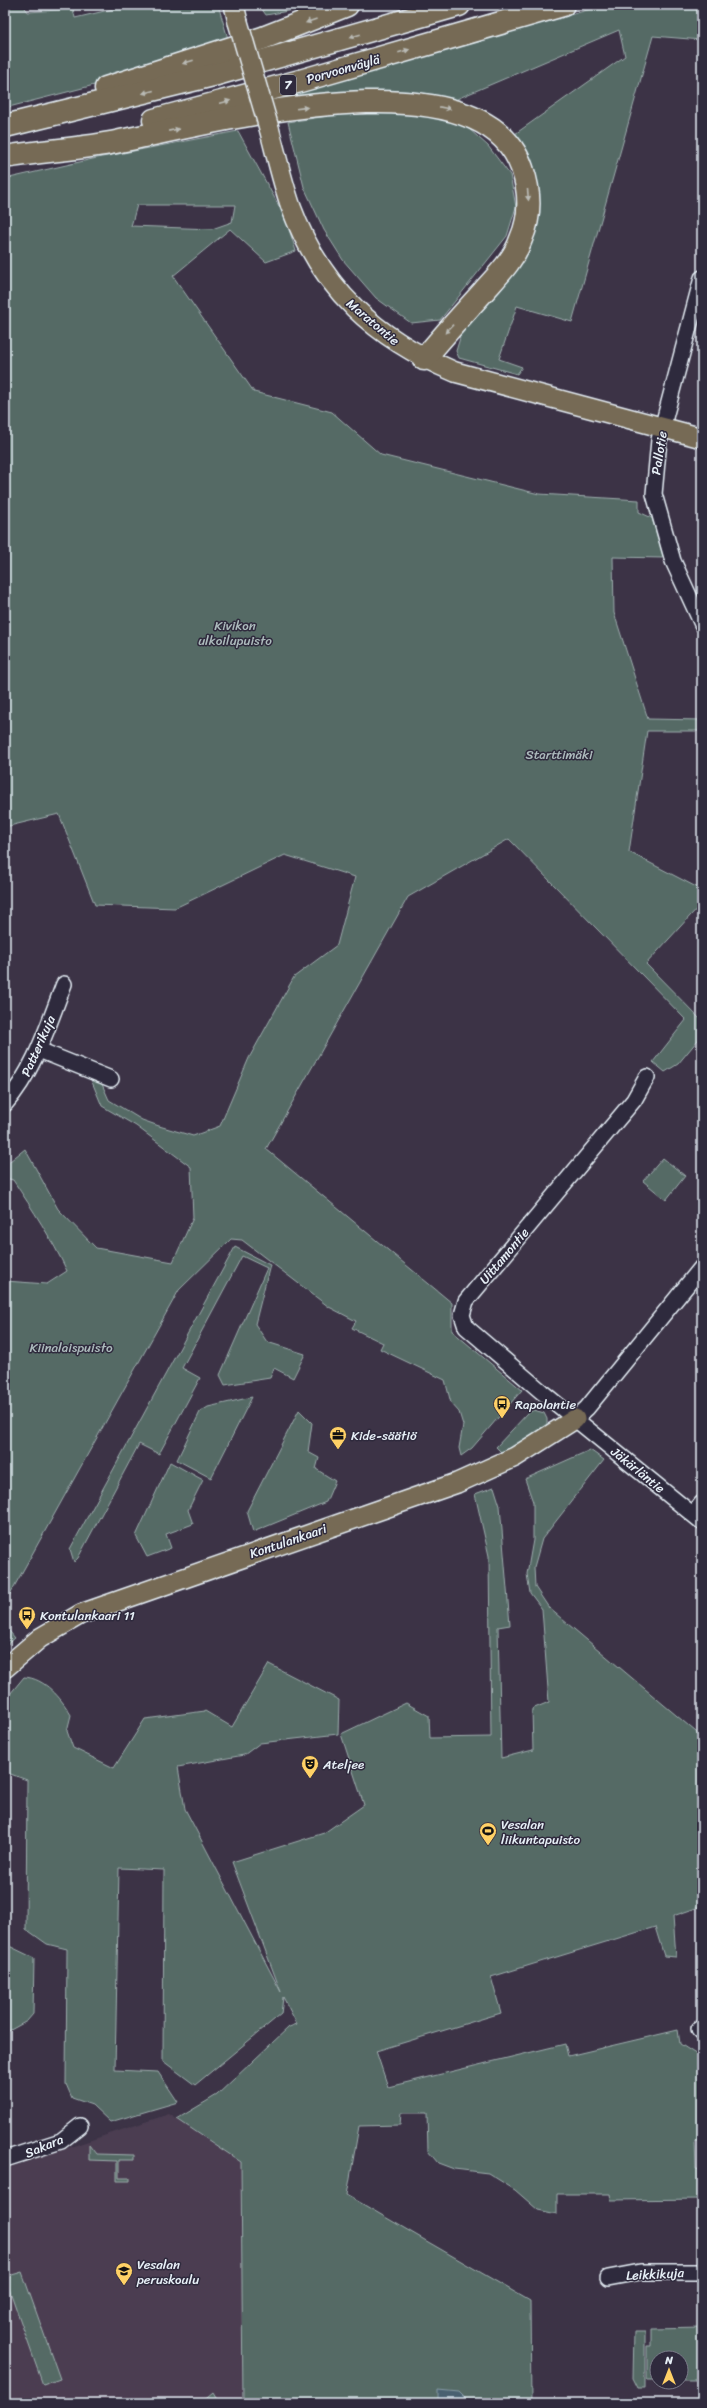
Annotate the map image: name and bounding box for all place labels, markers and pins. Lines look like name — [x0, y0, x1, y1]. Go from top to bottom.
place label: Rapolantie — [515, 1393, 576, 1416]
bus stop icon: Rapolantie — [492, 1394, 512, 1419]
place label: Kide-säätiö — [351, 1424, 418, 1447]
office icon: Kide-säätiö — [328, 1425, 348, 1450]
place label: Kontulankaari 11 — [40, 1604, 135, 1627]
bus stop icon: Kontulankaari 11 — [17, 1605, 37, 1630]
place label: Ateljee — [322, 1753, 364, 1776]
theatre icon: Ateljee — [300, 1754, 320, 1779]
place label: Vesalan liikuntapuisto — [501, 1813, 580, 1851]
sports icon: Vesalan liikuntapuisto — [478, 1821, 498, 1846]
place label: Vesalan peruskoulu — [136, 2253, 199, 2291]
school or university icon: Vesalan peruskoulu — [114, 2261, 134, 2286]

